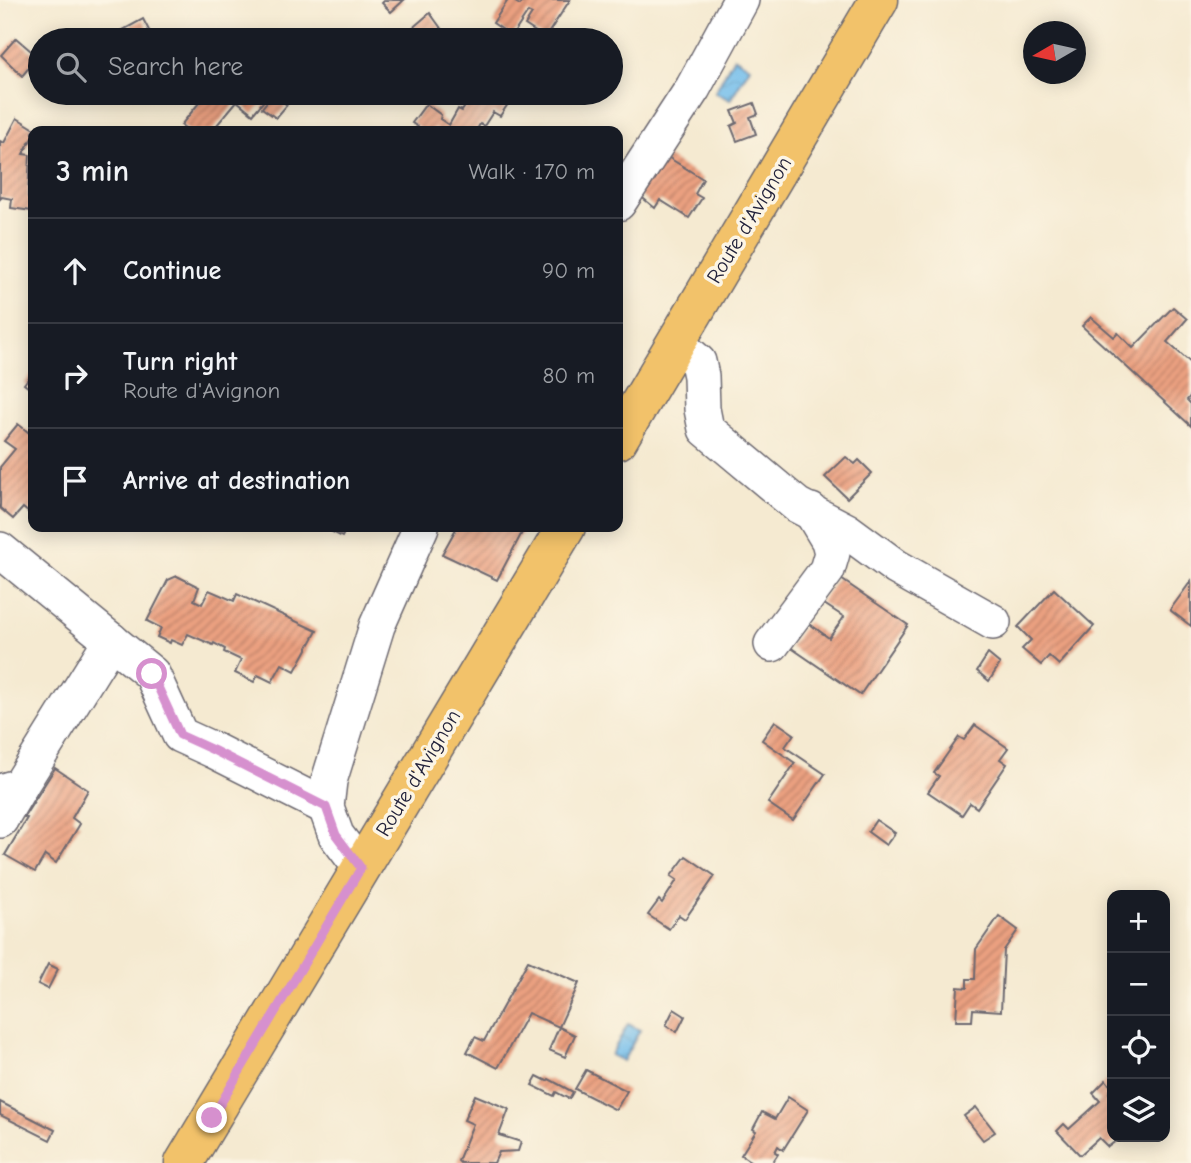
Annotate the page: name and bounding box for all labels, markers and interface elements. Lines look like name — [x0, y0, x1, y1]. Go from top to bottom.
north arrow — [1023, 21, 1086, 84]
search box — [28, 28, 623, 105]
icon: search — [52, 48, 90, 86]
text: Search here — [108, 52, 243, 82]
street label: Route d'Avignon — [702, 152, 796, 288]
text: 3 min — [56, 154, 129, 189]
text: Walk · 170 m — [468, 158, 595, 185]
icon: ahead — [56, 252, 94, 290]
text: Continue — [123, 256, 221, 286]
text: 90 m — [542, 257, 595, 284]
text: Turn right — [123, 347, 237, 377]
icon: right — [56, 357, 94, 395]
text: 80 m — [542, 362, 595, 389]
text: Route d'Avignon — [123, 377, 280, 404]
icon: arrive — [56, 462, 94, 500]
text: Arrive at destination — [123, 466, 350, 496]
route start — [136, 658, 167, 689]
street label: Route d'Avignon — [371, 705, 465, 841]
map controls — [1107, 890, 1170, 1142]
button: + — [1107, 890, 1170, 953]
button: − — [1107, 953, 1170, 1016]
button: locate — [1107, 1016, 1170, 1079]
button: layers — [1107, 1079, 1170, 1142]
route end — [196, 1102, 227, 1133]

